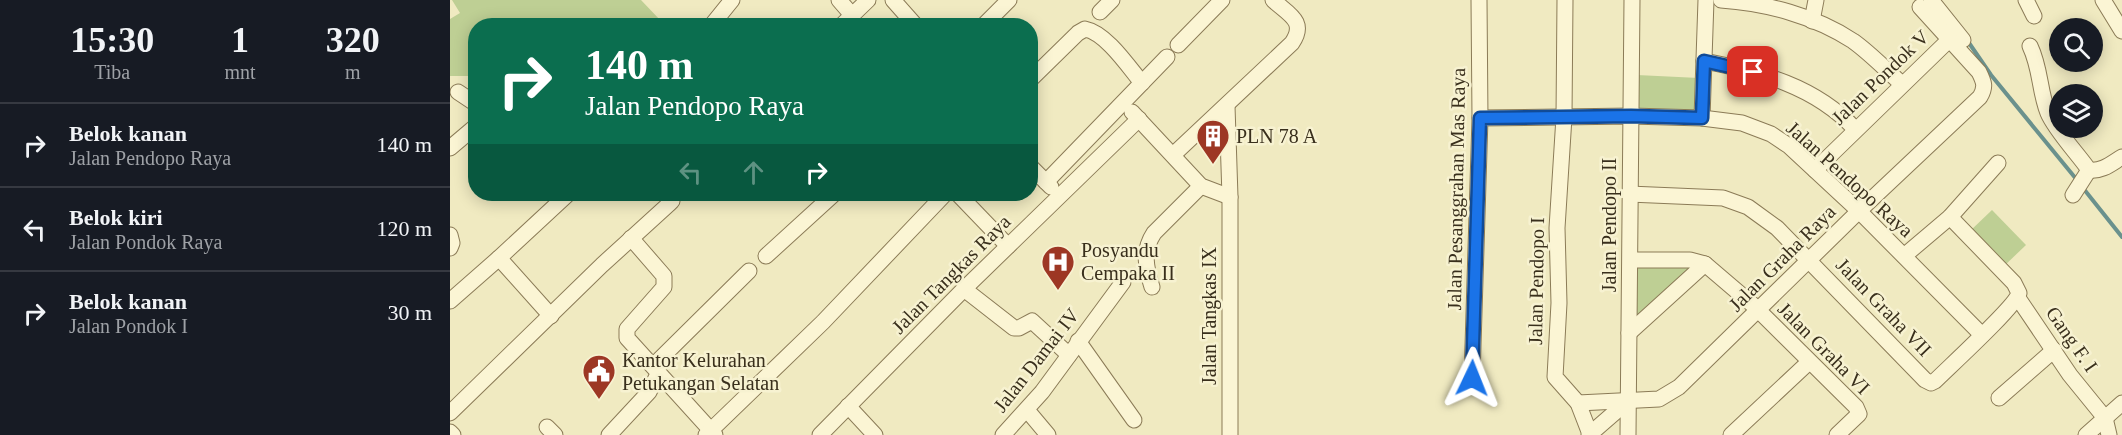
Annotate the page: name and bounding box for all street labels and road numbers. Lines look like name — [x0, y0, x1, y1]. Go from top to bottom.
street label: Jalan Pondok V — [1827, 25, 1933, 129]
street label: Jalan Pesanggrahan Mas Raya — [1443, 67, 1470, 311]
street label: Jalan Pendopo Raya — [1782, 117, 1918, 242]
street label: Jalan Pendopo II — [1598, 158, 1621, 292]
street label: Jalan Graha Raya — [1724, 200, 1840, 316]
street label: Jalan Tangkas Raya — [887, 210, 1015, 338]
street label: Jalan Pendopo I — [1524, 217, 1549, 345]
street label: Jalan Tangkas IX — [1198, 246, 1221, 385]
street label: Jalan Graha VII — [1832, 254, 1936, 360]
street label: Jalan Graha VI — [1774, 298, 1874, 398]
street label: Gang F. I — [2041, 302, 2102, 376]
street label: Jalan Damai IV — [989, 303, 1084, 416]

